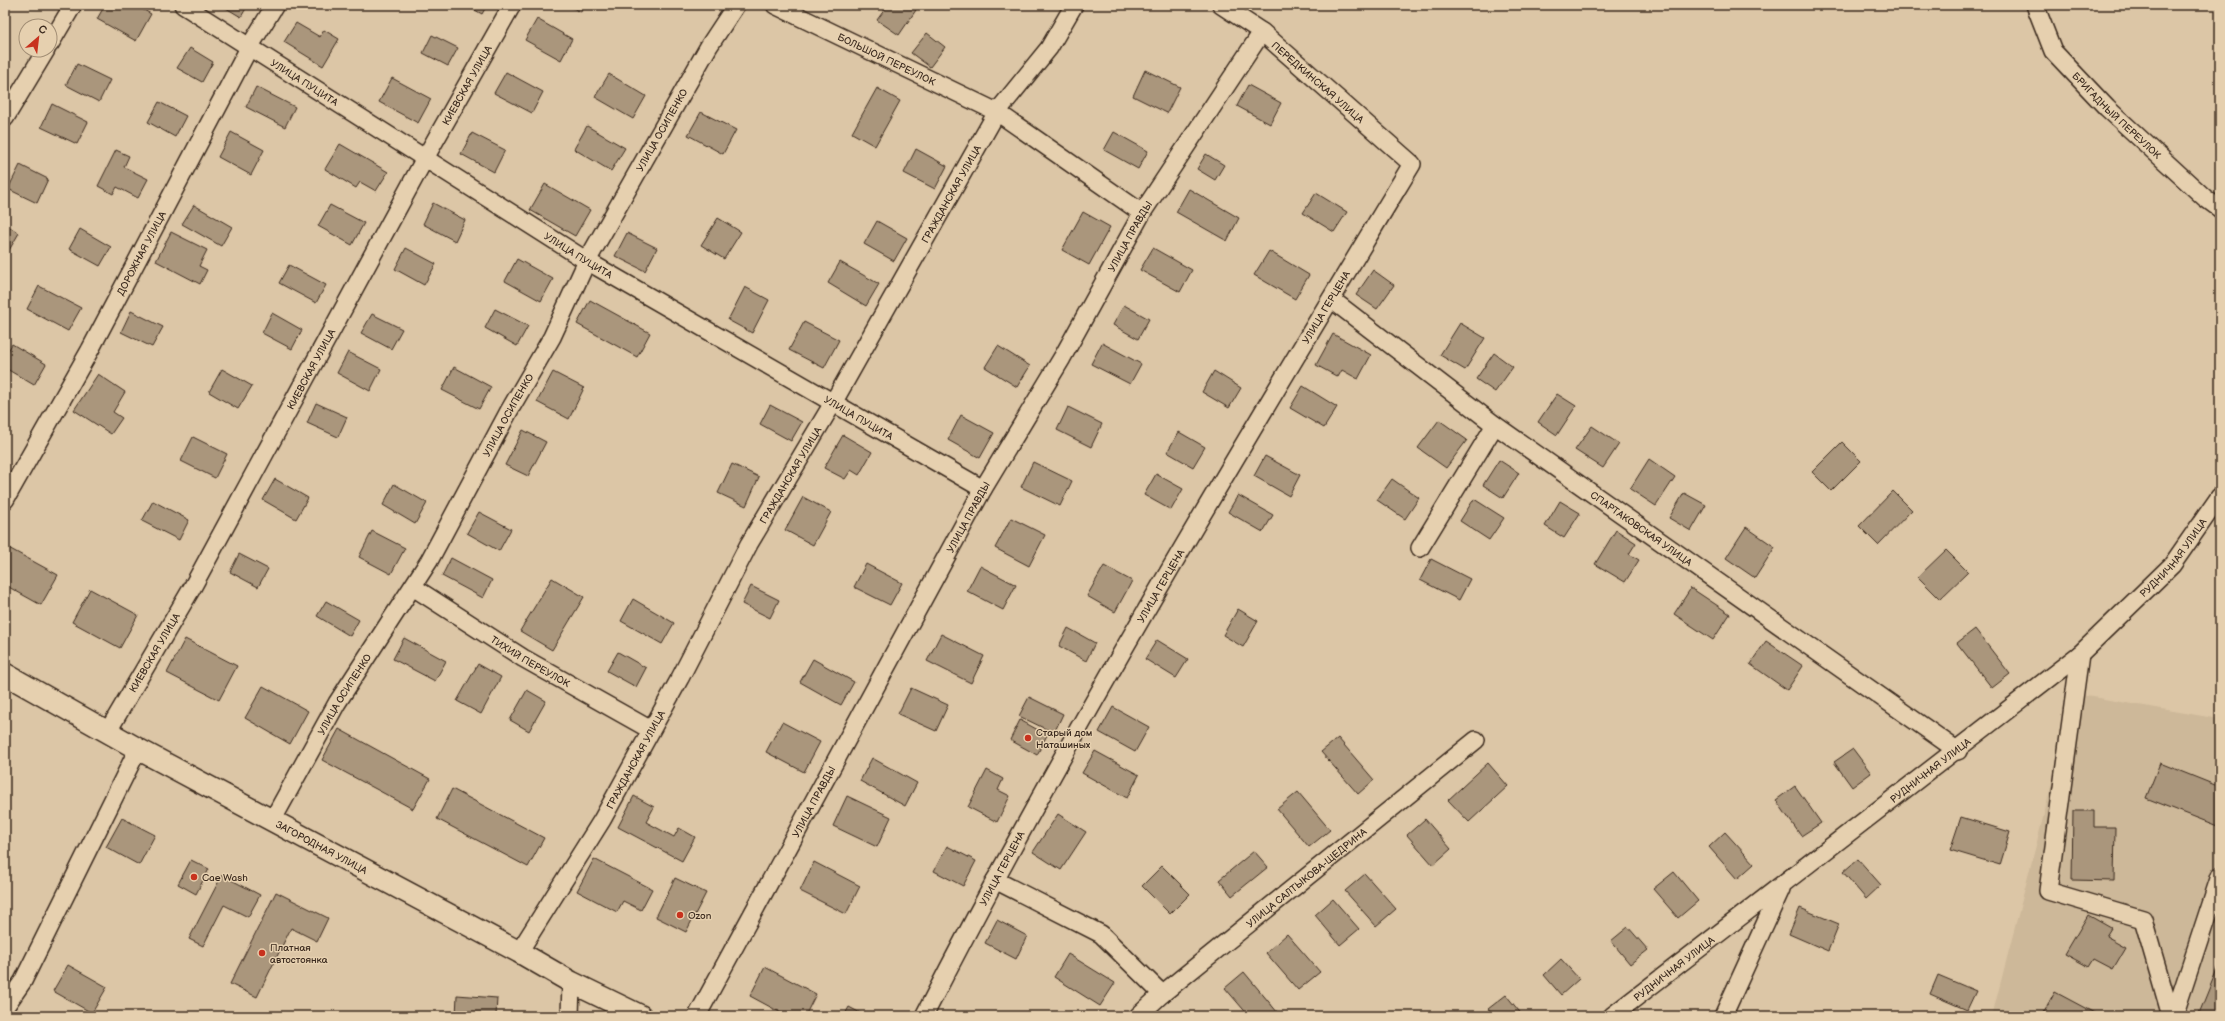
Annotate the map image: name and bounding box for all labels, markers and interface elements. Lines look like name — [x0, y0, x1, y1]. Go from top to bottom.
north arrow — [18, 18, 58, 58]
text: С — [36, 22, 49, 37]
street label: БОЛЬШОЙ ПЕРЕУЛОК — [835, 31, 938, 89]
street label: ПЕРЕДКИНСКАЯ УЛИЦА — [1269, 39, 1367, 127]
street label: КИЕВСКАЯ УЛИЦА — [440, 43, 495, 127]
street label: УЛИЦА ПУЦИТА — [268, 57, 341, 109]
street label: БРИГАДНЫЙ ПЕРЕУЛОК — [2069, 70, 2164, 162]
street label: УЛИЦА ОСИПЕНКО — [634, 87, 690, 174]
street label: ГРАЖДАНСКАЯ УЛИЦА — [920, 142, 985, 245]
street label: УЛИЦА ПРАВДЫ — [1106, 199, 1155, 274]
street label: ДОРОЖНАЯ УЛИЦА — [115, 209, 169, 298]
street label: УЛИЦА ПУЦИТА — [542, 230, 615, 282]
street label: УЛИЦА ГЕРЦЕНА — [1300, 268, 1354, 346]
street label: КИЕВСКАЯ УЛИЦА — [285, 326, 339, 412]
street label: УЛИЦА ОСИПЕНКО — [481, 372, 536, 459]
street label: УЛИЦА ПУЦИТА — [822, 394, 896, 443]
street label: ГРАЖДАНСКАЯ УЛИЦА — [758, 424, 825, 526]
street label: УЛИЦА ПРАВДЫ — [945, 480, 993, 555]
street label: СПАРТАКОВСКАЯ УЛИЦА — [1588, 489, 1695, 569]
street label: РУДНИЧНАЯ УЛИЦА — [2138, 516, 2210, 600]
street label: УЛИЦА ГЕРЦЕНА — [1135, 547, 1188, 625]
street label: КИЕВСКАЯ УЛИЦА — [127, 610, 183, 695]
street label: ТИХИЙ ПЕРЕУЛОК — [488, 634, 572, 690]
street label: УЛИЦА ОСИПЕНКО — [316, 652, 374, 737]
street label: ГРАЖДАНСКАЯ УЛИЦА — [604, 708, 668, 811]
place label: Старый дом Наташиных — [1036, 727, 1092, 751]
marker: Старый дом Наташиных — [1023, 733, 1033, 743]
street label: РУДНИЧНАЯ УЛИЦА — [1888, 735, 1974, 806]
street label: УЛИЦА ПРАВДЫ — [790, 764, 838, 840]
street label: ЗАГОРОДНАЯ УЛИЦА — [274, 819, 370, 877]
street label: УЛИЦА САЛТЫКОВА-ЩЕДРИНА — [1244, 825, 1370, 930]
street label: УЛИЦА ГЕРЦЕНА — [978, 829, 1028, 908]
marker: Cae Wash — [189, 872, 199, 882]
place label: Cae Wash — [202, 872, 248, 884]
marker: Ozon — [675, 910, 685, 920]
place label: Ozon — [688, 910, 712, 922]
street label: РУДНИЧНАЯ УЛИЦА — [1632, 934, 1718, 1004]
place label: Платная автостоянка — [270, 942, 328, 966]
marker: Платная автостоянка — [257, 948, 267, 958]

